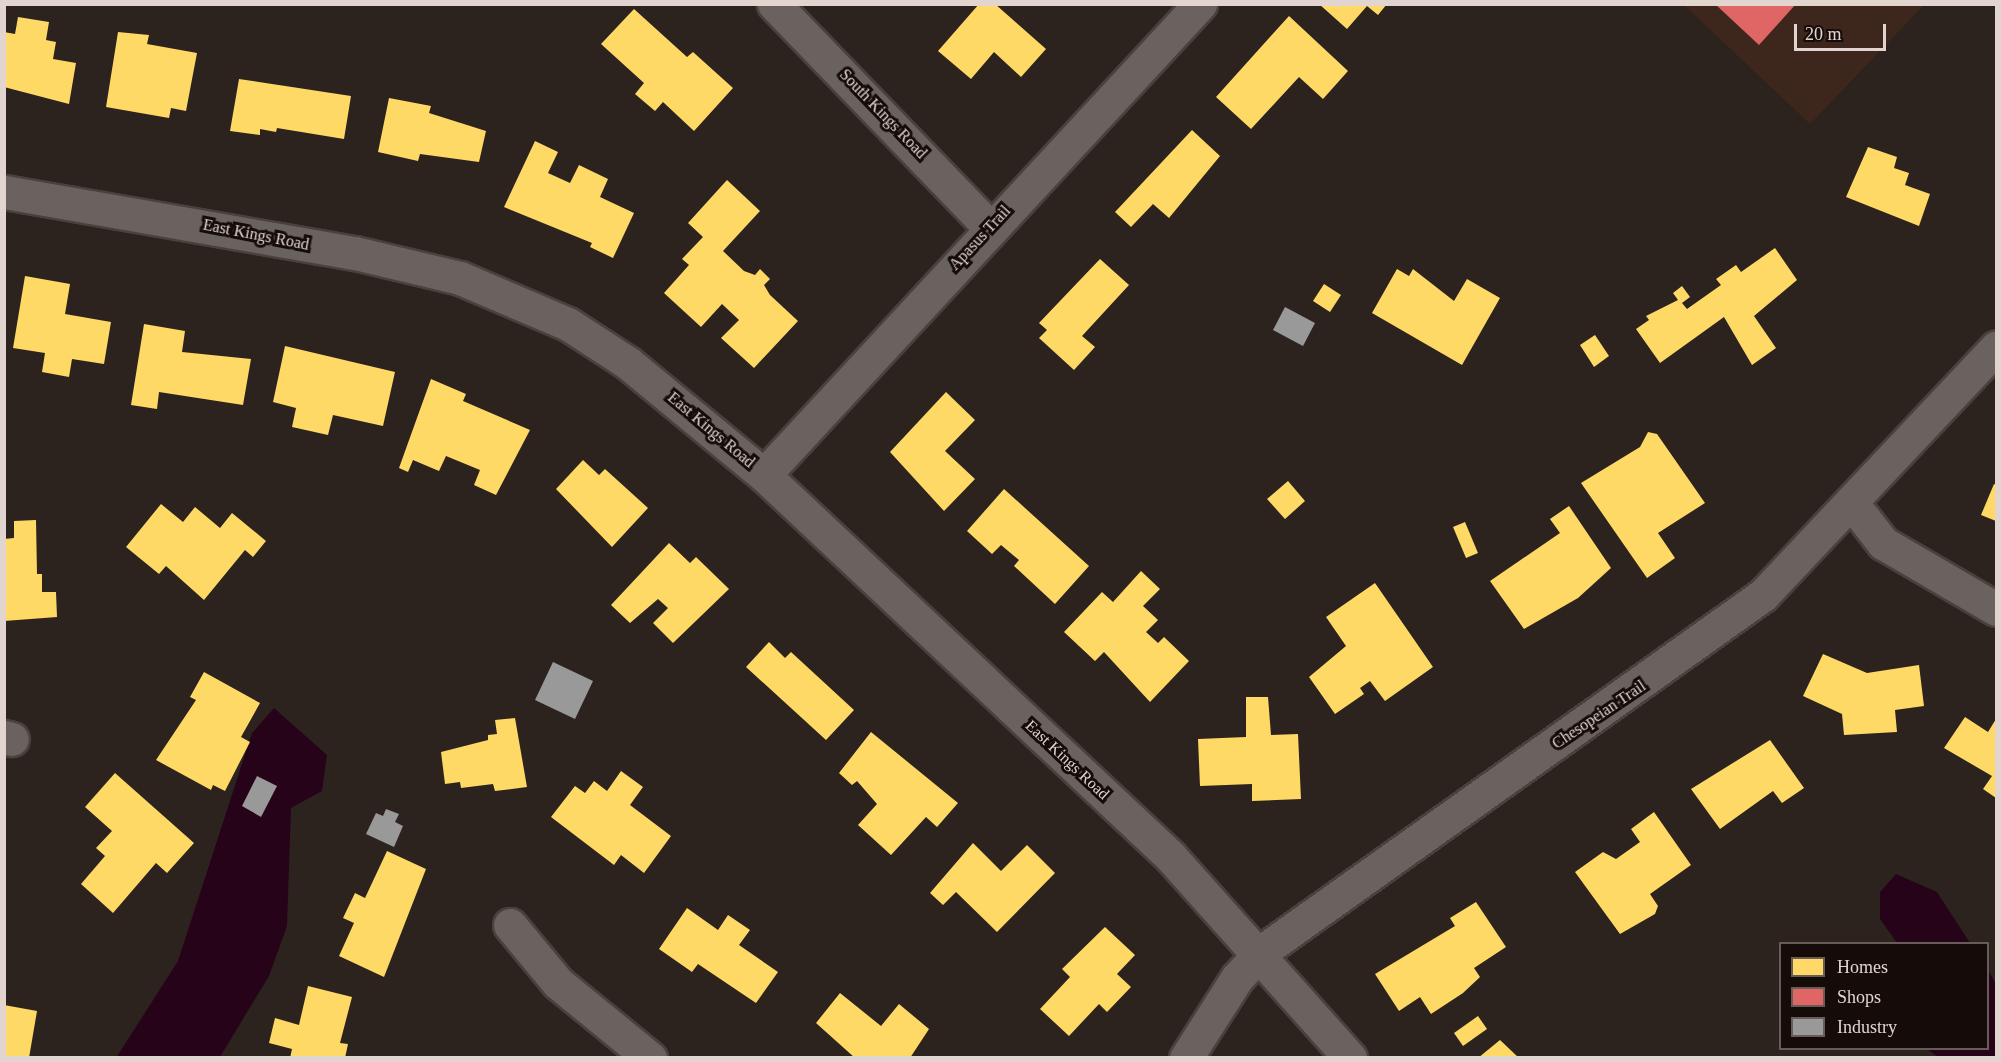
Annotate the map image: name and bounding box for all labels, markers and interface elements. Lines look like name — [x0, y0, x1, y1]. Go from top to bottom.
scale bar — [1797, 12, 1888, 50]
text: 20 m — [1805, 24, 1842, 44]
street label: South Kings Road — [835, 65, 931, 163]
street label: Apasus Trail — [945, 202, 1015, 274]
street label: East Kings Road — [201, 215, 311, 255]
street label: East Kings Road — [664, 388, 758, 472]
street label: Chesopeian Trail — [1548, 677, 1650, 753]
street label: East Kings Road — [1021, 716, 1113, 804]
legend — [1779, 942, 1989, 1050]
text: Homes — [1837, 957, 1888, 977]
text: Shops — [1837, 987, 1881, 1007]
text: Industry — [1837, 1017, 1897, 1037]

